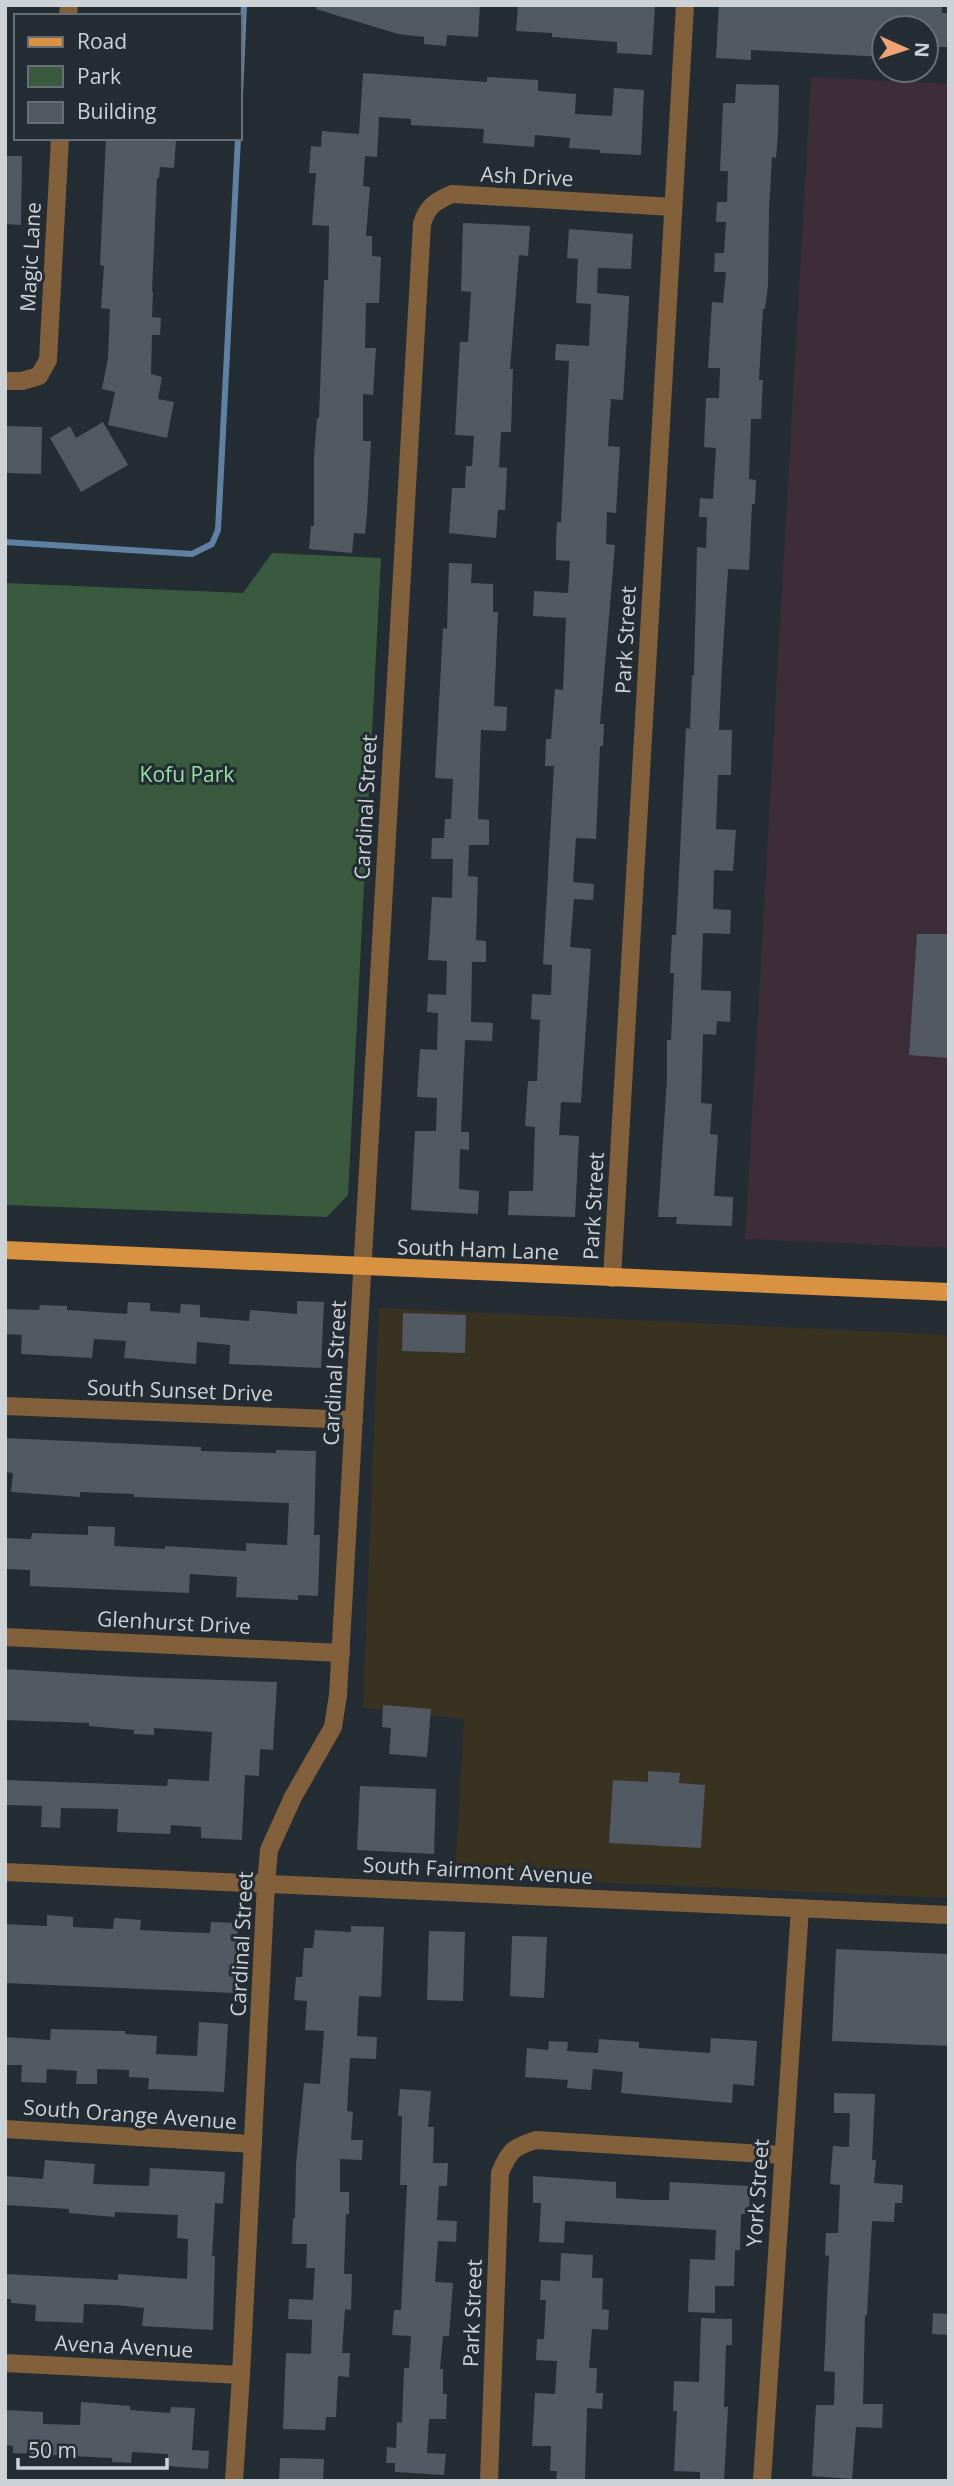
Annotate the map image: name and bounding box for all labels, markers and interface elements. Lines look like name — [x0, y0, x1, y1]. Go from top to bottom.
legend — [14, 14, 242, 140]
north arrow — [870, 14, 940, 84]
text: Road — [77, 27, 127, 55]
text: N — [909, 41, 935, 58]
text: Park — [77, 62, 121, 90]
text: Building — [77, 97, 156, 125]
street label: Ash Drive — [480, 160, 574, 192]
street label: Magic Lane — [13, 201, 47, 313]
street label: Park Street — [608, 585, 642, 695]
street label: Cardinal Street — [347, 734, 383, 880]
park label: Kofu Park — [140, 760, 234, 788]
street label: Park Street — [576, 1151, 610, 1261]
street label: South Ham Lane — [396, 1232, 560, 1266]
street label: Cardinal Street — [316, 1300, 352, 1446]
street label: South Sunset Drive — [86, 1373, 274, 1407]
street label: Glenhurst Drive — [96, 1604, 252, 1640]
street label: South Fairmont Avenue — [362, 1850, 594, 1890]
street label: Cardinal Street — [223, 1871, 259, 2017]
street label: South Orange Avenue — [22, 2093, 238, 2135]
street label: York Street — [739, 2138, 775, 2248]
street label: Park Street — [456, 2259, 488, 2367]
street label: Avena Avenue — [54, 2328, 194, 2364]
scale bar — [18, 2426, 166, 2470]
text: 50 m — [28, 2436, 77, 2464]

